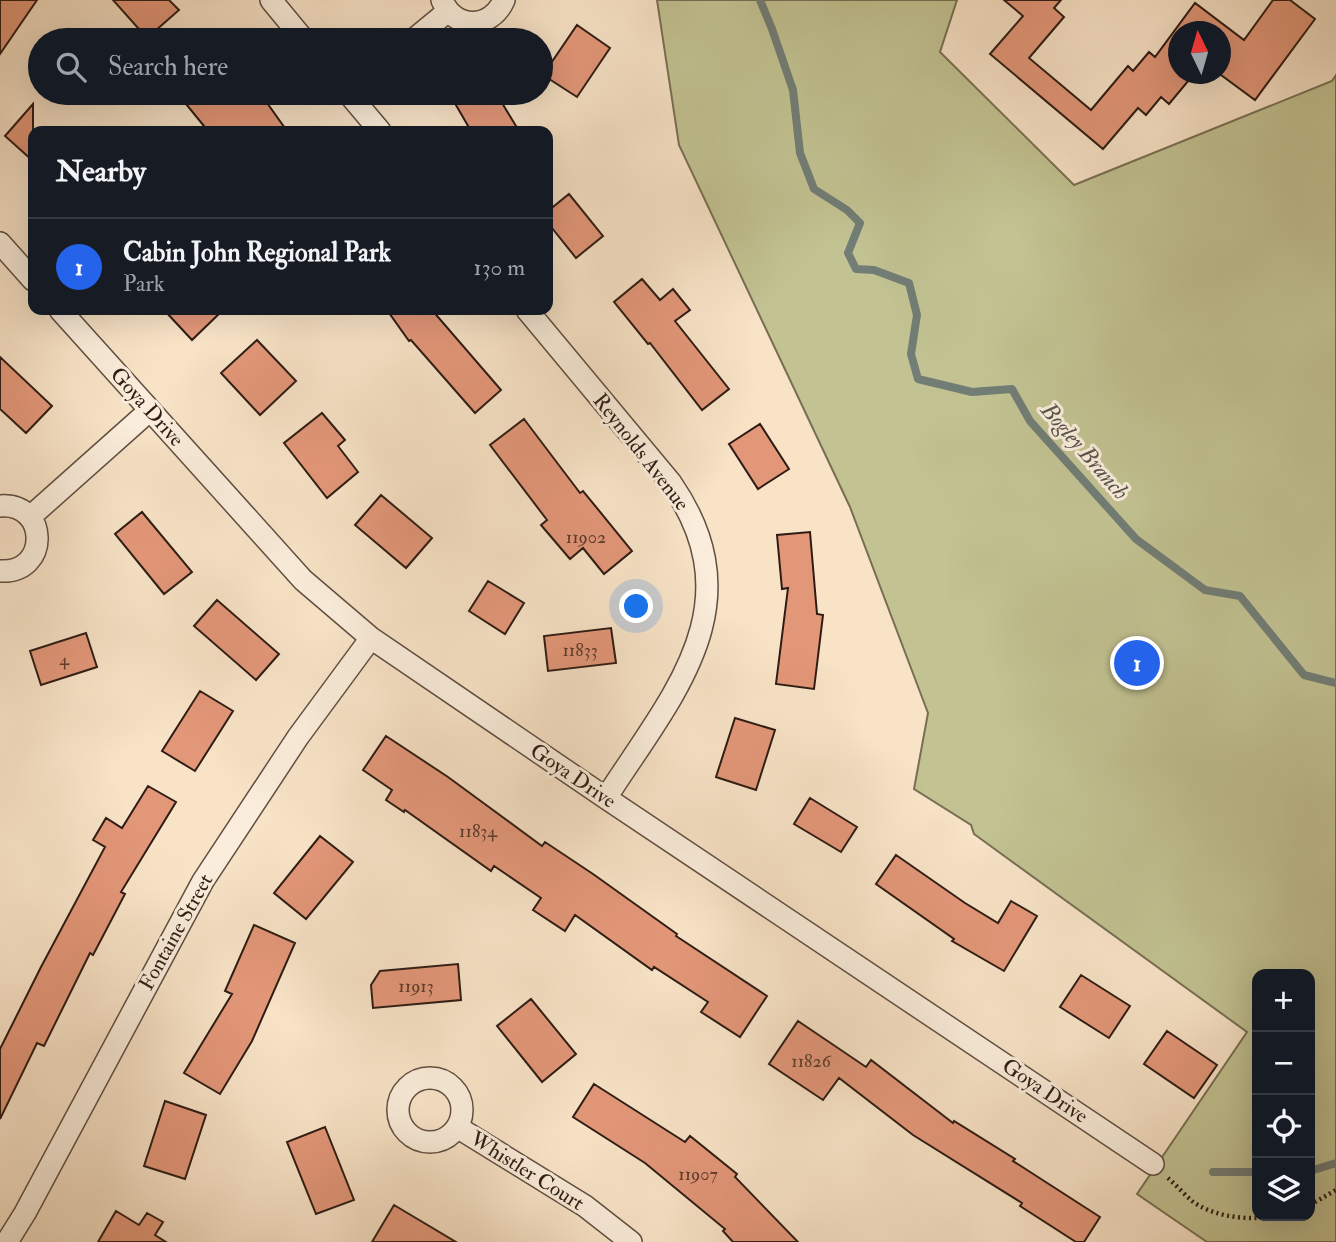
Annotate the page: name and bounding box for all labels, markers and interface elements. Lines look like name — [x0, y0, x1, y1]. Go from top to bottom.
north arrow — [1168, 21, 1231, 84]
search box — [28, 28, 553, 105]
icon: search — [52, 48, 90, 86]
text: Search here — [108, 51, 228, 83]
text: Nearby — [56, 153, 146, 190]
text: Cabin John Regional Park — [123, 237, 391, 269]
text: 1 — [75, 253, 83, 282]
text: 130 m — [473, 253, 525, 282]
text: Park — [123, 269, 165, 298]
street label: Goya Drive — [104, 362, 190, 453]
street label: Reynolds Avenue — [587, 388, 695, 516]
water label: Bogley Branch — [1034, 396, 1135, 506]
house number: 11902 — [566, 526, 606, 549]
your location — [619, 589, 653, 623]
pin: 1 — [1114, 637, 1160, 689]
house number: 11833 — [562, 639, 598, 662]
house number: 4 — [59, 648, 70, 671]
street label: Goya Drive — [525, 737, 621, 815]
house number: 11834 — [459, 820, 498, 843]
street label: Fontaine Street — [133, 869, 219, 995]
map controls — [1252, 969, 1315, 1221]
button: + — [1252, 969, 1315, 1032]
house number: 11913 — [398, 975, 434, 998]
button: − — [1252, 1032, 1315, 1095]
house number: 11826 — [791, 1050, 832, 1073]
street label: Goya Drive — [997, 1052, 1093, 1130]
button: locate — [1252, 1095, 1315, 1158]
street label: Whistler Court — [464, 1125, 589, 1217]
button: layers — [1252, 1158, 1315, 1221]
house number: 11907 — [678, 1163, 718, 1186]

